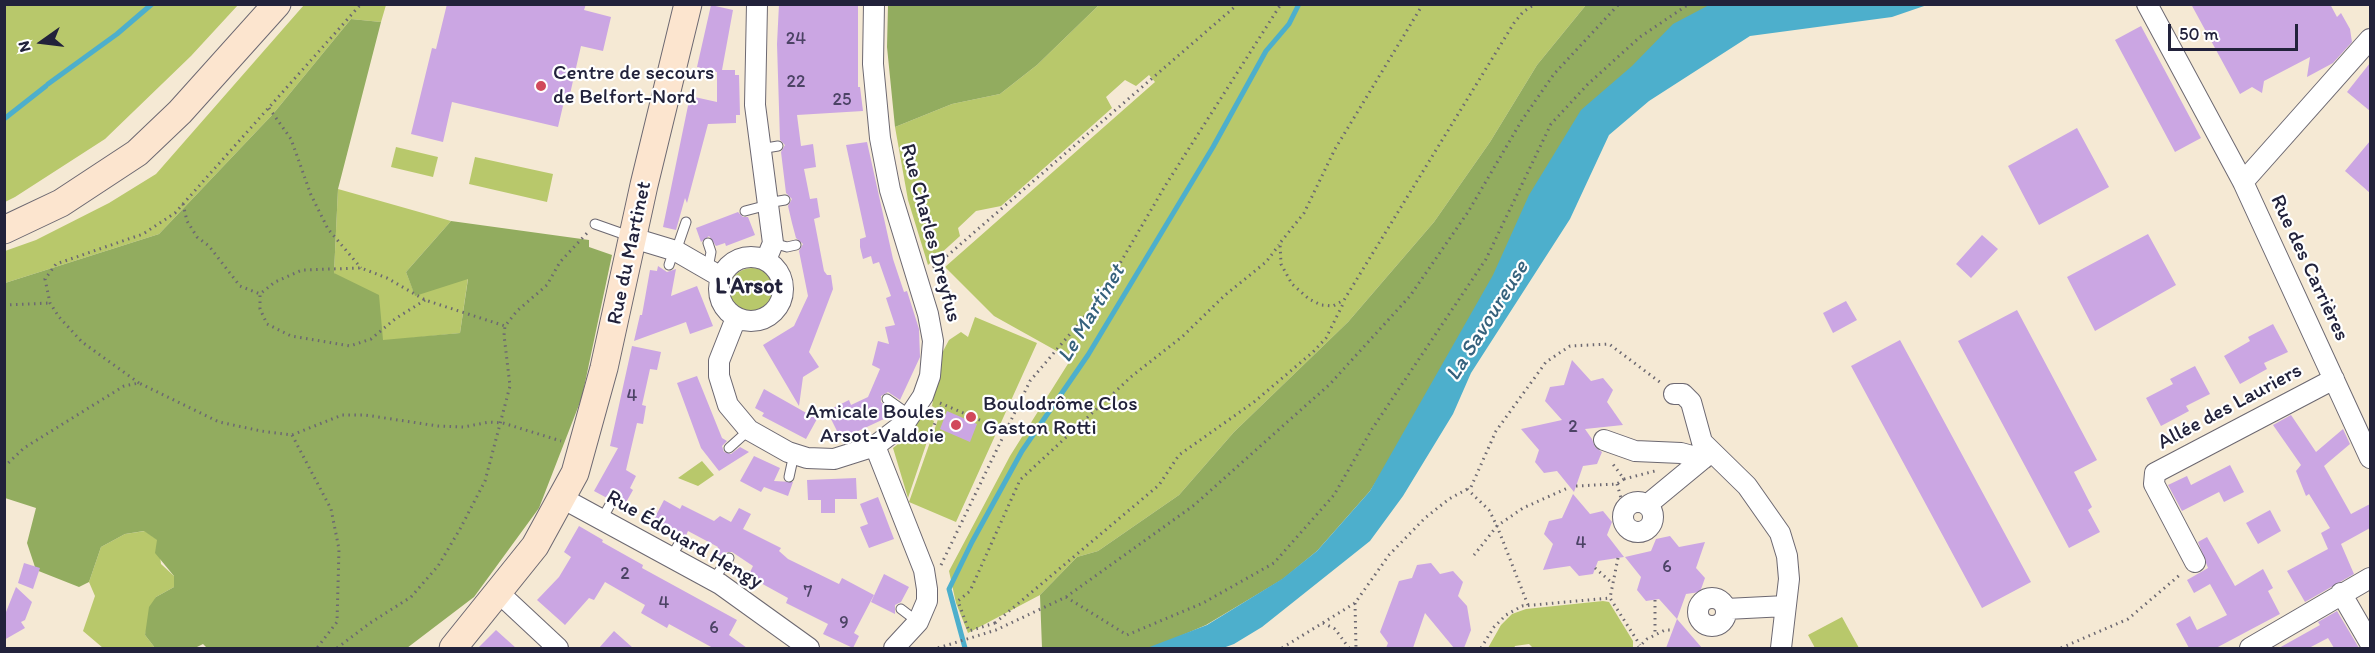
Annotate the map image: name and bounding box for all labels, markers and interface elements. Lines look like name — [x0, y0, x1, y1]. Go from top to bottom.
north arrow — [12, 12, 72, 72]
scale bar — [2171, 12, 2302, 50]
text: 50 m — [2179, 23, 2219, 45]
house number: 24 — [786, 28, 806, 50]
text: N — [14, 39, 35, 54]
place label: Centre de secours de Belfort-Nord — [553, 61, 714, 111]
house number: 22 — [787, 71, 805, 93]
marker: Centre de secours de Belfort-Nord — [534, 79, 548, 93]
house number: 25 — [833, 89, 851, 111]
street label: Rue Charles Dreyfus — [894, 141, 966, 325]
street label: Rue du Martinet — [603, 179, 657, 327]
street label: Rue des Carrières — [2264, 191, 2354, 345]
water label: La Savoureuse — [1441, 256, 1535, 386]
water label: Le Martinet — [1053, 260, 1131, 368]
district label: L'Arsot — [715, 274, 783, 300]
street label: Allée des Lauriers — [2154, 358, 2306, 456]
house number: 4 — [627, 385, 637, 407]
place label: Boulodrôme Clos Gaston Rotti — [983, 392, 1138, 442]
place label: Amicale Boules Arsot-Valdoie — [806, 400, 944, 450]
marker: Boulodrôme Clos Gaston Rotti — [964, 410, 978, 424]
house number: 2 — [1568, 416, 1578, 438]
marker: Amicale Boules Arsot-Valdoie — [949, 418, 963, 432]
street label: Rue Édouard Hengy — [601, 485, 767, 595]
house number: 4 — [1576, 532, 1586, 554]
house number: 6 — [1662, 556, 1672, 578]
house number: 2 — [620, 563, 630, 585]
house number: 7 — [804, 581, 812, 603]
house number: 4 — [659, 592, 669, 614]
house number: 9 — [839, 612, 849, 634]
house number: 6 — [709, 617, 719, 639]

